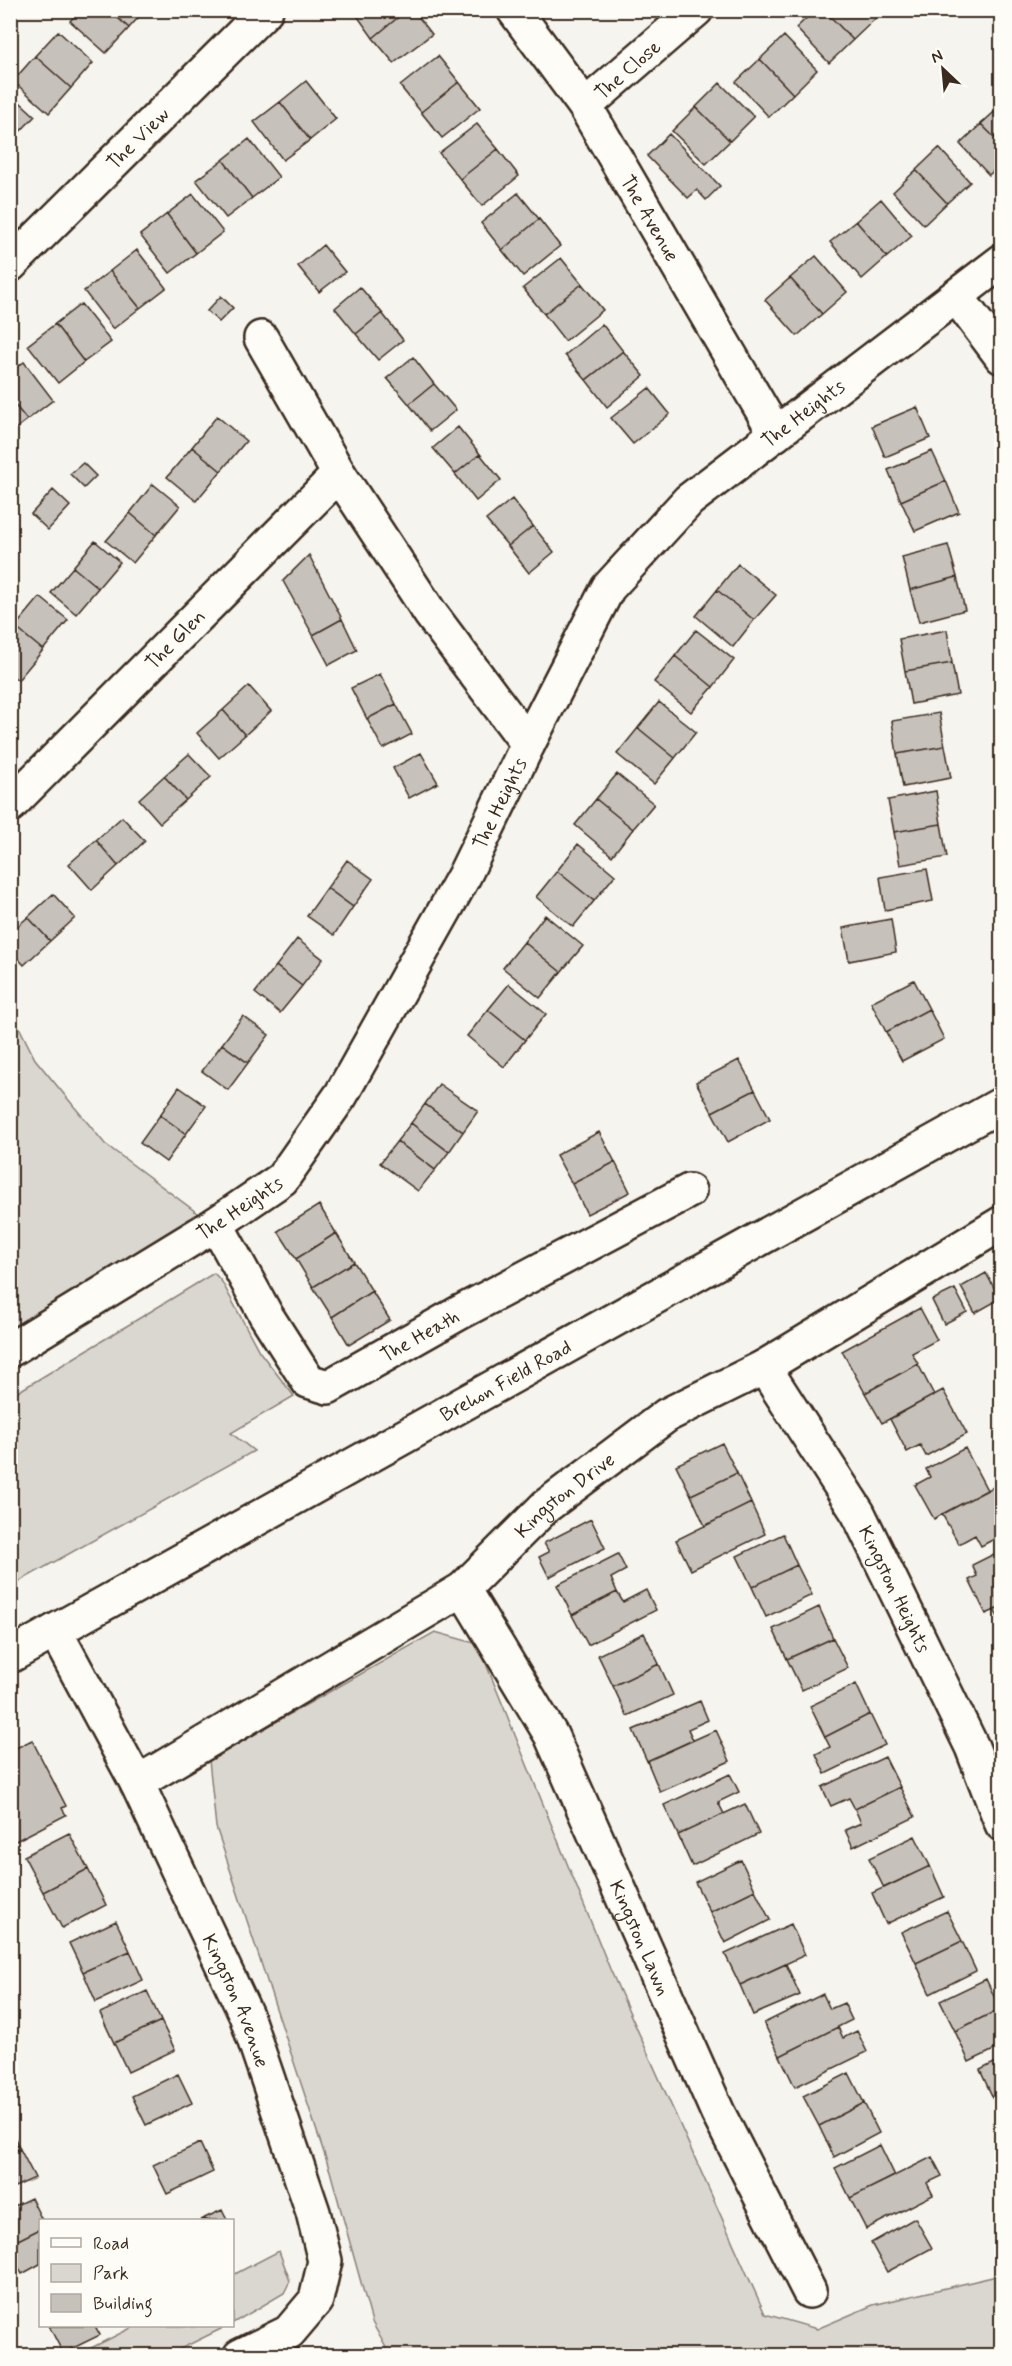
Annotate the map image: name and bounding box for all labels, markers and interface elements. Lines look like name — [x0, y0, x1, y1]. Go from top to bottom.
street label: The Close — [589, 34, 667, 107]
north arrow — [913, 39, 973, 99]
text: N — [928, 45, 946, 69]
street label: The View — [101, 102, 176, 176]
street label: The Avenue — [613, 170, 685, 267]
street label: The Heights — [756, 373, 851, 455]
street label: The Glen — [140, 604, 212, 676]
street label: The Heights — [467, 753, 534, 854]
street label: The Heights — [192, 1170, 289, 1248]
street label: The Heath — [376, 1304, 465, 1370]
street label: Brehon Field Road — [436, 1334, 577, 1429]
street label: Kingston Drive — [509, 1447, 621, 1545]
street label: Kingston Heights — [851, 1521, 936, 1658]
street label: Kingston Lawn — [602, 1876, 676, 2000]
street label: Kingston Avenue — [195, 1930, 275, 2071]
legend — [39, 2219, 234, 2327]
text: Road — [93, 2232, 129, 2256]
text: Park — [93, 2262, 129, 2286]
text: Building — [93, 2292, 153, 2318]

